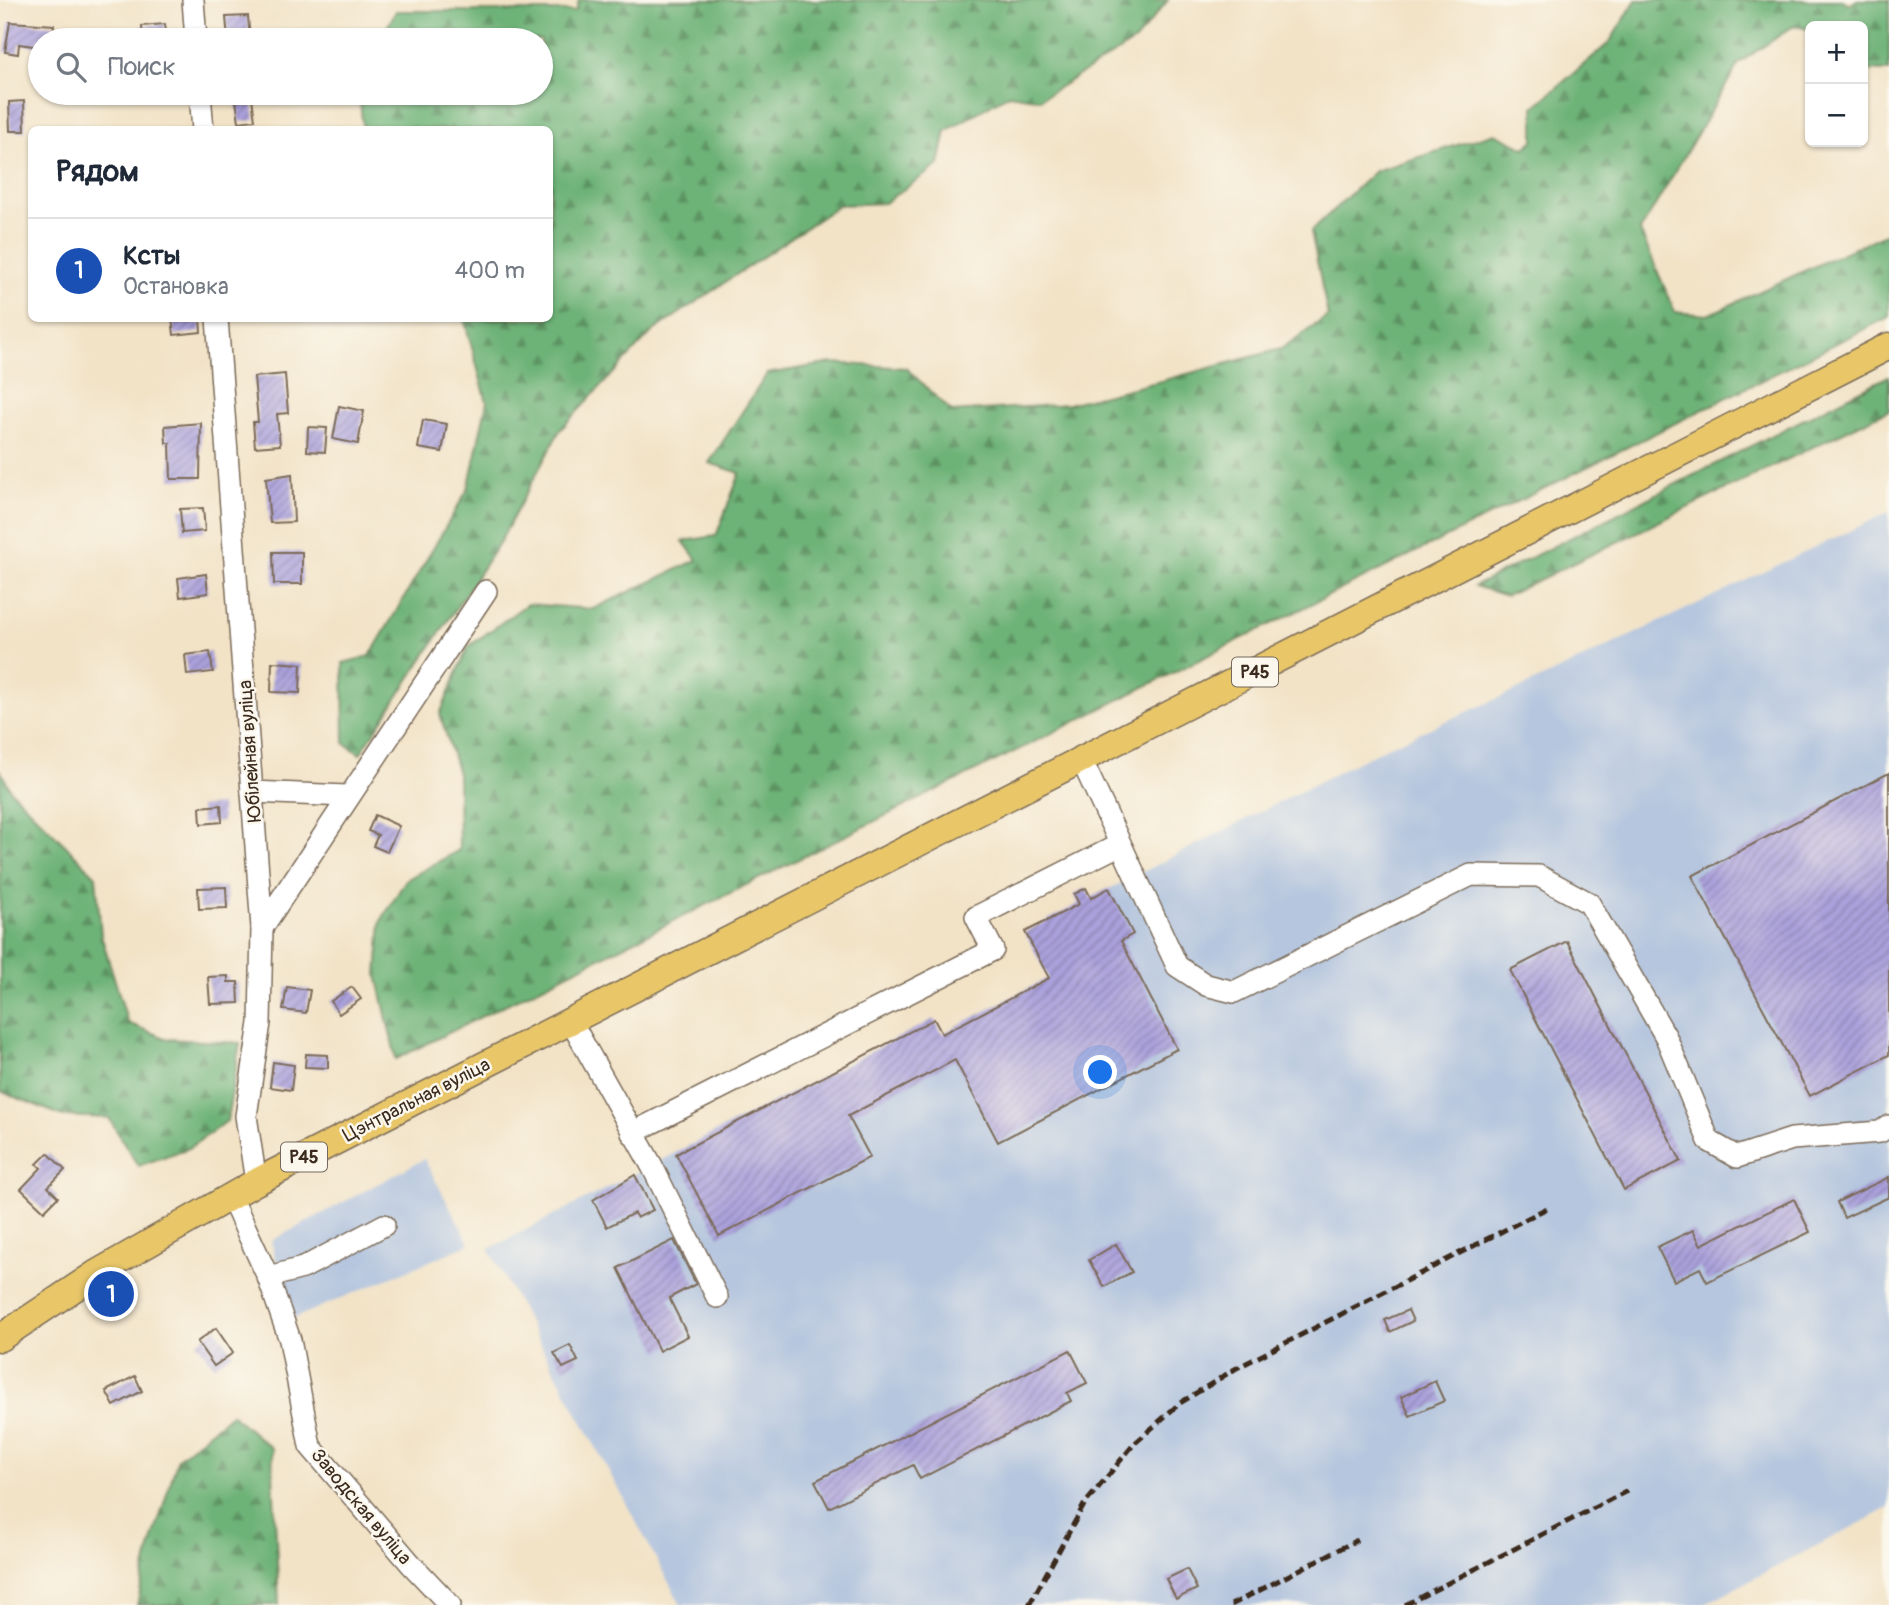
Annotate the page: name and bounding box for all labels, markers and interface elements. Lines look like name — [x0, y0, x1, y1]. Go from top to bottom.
map controls — [1805, 21, 1868, 147]
button: + — [1805, 21, 1868, 84]
search box — [28, 28, 553, 105]
icon: search — [52, 48, 90, 86]
text: Поиск — [108, 51, 176, 83]
button: − — [1805, 84, 1868, 147]
text: Рядом — [56, 153, 139, 190]
text: Ксты — [123, 240, 180, 272]
text: 1 — [75, 256, 84, 285]
text: 400 m — [455, 256, 525, 285]
text: Остановка — [123, 272, 229, 301]
road number: Р45 — [1232, 658, 1278, 686]
street label: Юбілейная вуліца — [233, 679, 267, 823]
street label: Цэнтральная вуліца — [339, 1052, 494, 1147]
your location — [1083, 1055, 1117, 1089]
road number: Р45 — [281, 1142, 327, 1172]
pin: 1 — [88, 1268, 134, 1320]
street label: Заводская вуліца — [306, 1444, 417, 1570]

